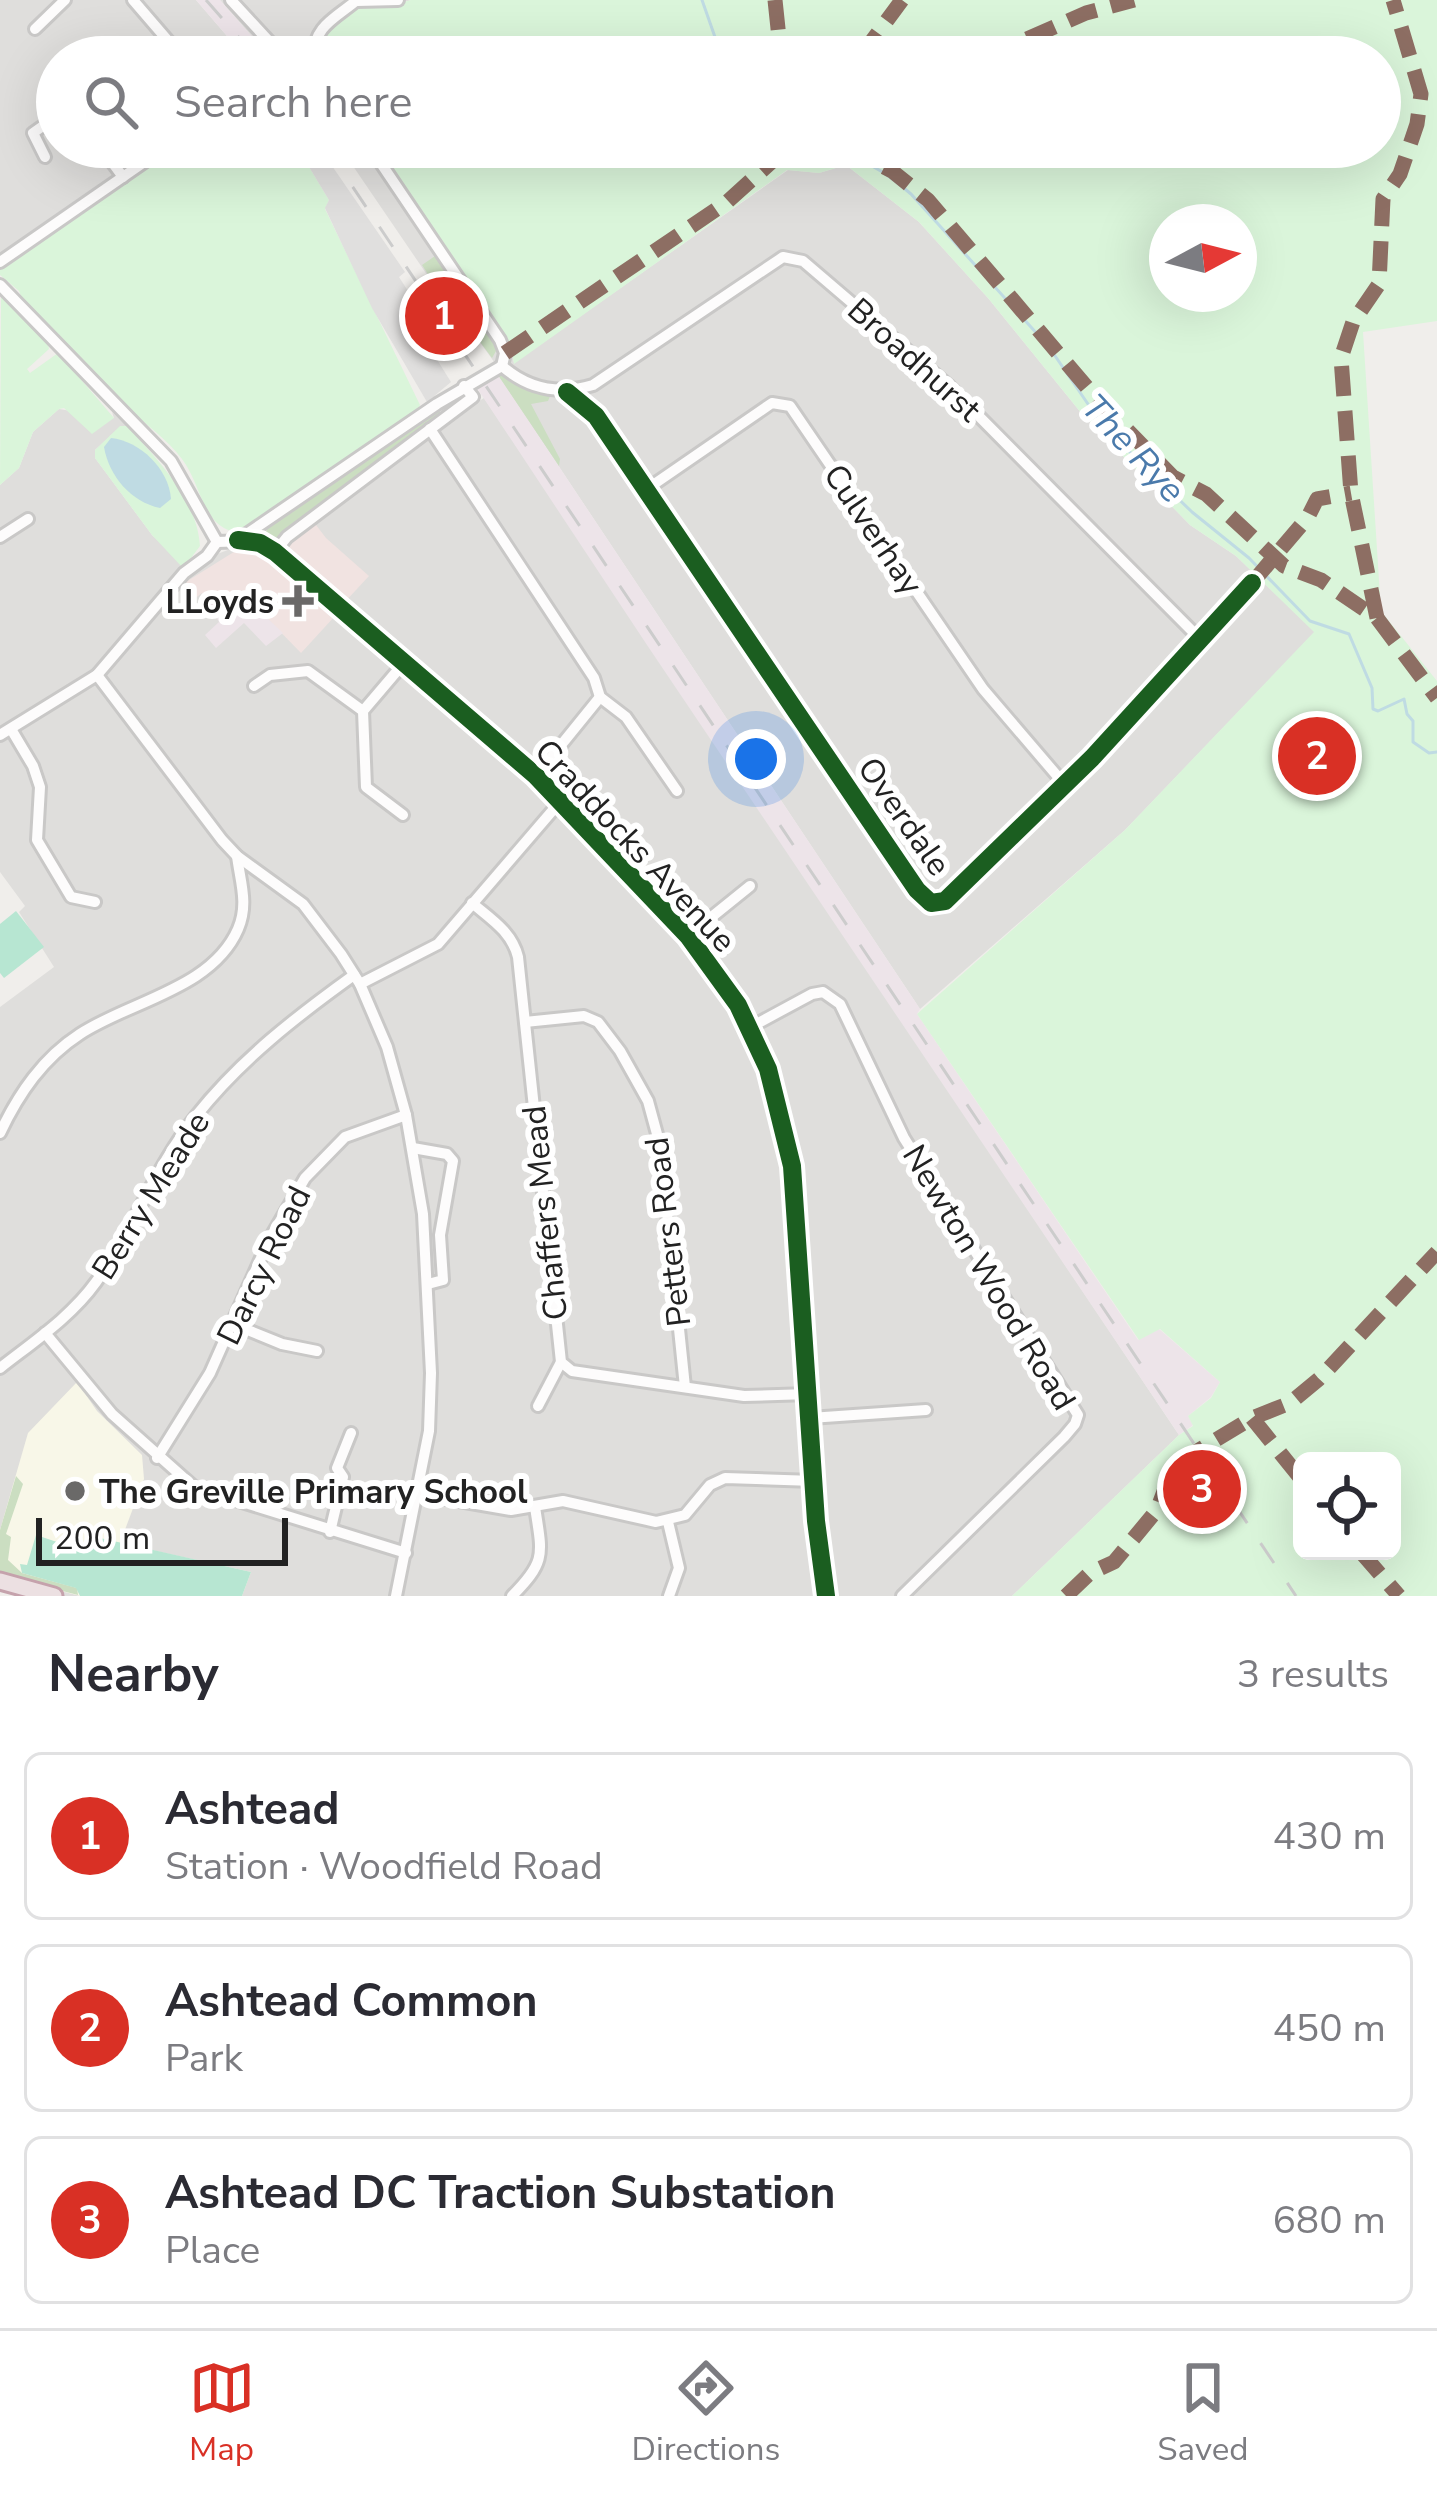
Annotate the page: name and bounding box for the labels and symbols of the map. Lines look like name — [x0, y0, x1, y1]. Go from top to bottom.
north arrow — [1149, 204, 1257, 312]
pin: 1 — [405, 271, 483, 361]
street label: Broadhurst — [838, 288, 991, 432]
water label: The Rye — [1070, 384, 1196, 514]
street label: Culverhay — [812, 456, 933, 604]
place label: LLoyds — [165, 580, 274, 625]
marker: LLoyds — [285, 588, 311, 614]
pin: 2 — [1278, 711, 1356, 801]
your location — [726, 729, 786, 789]
street label: Craddocks Avenue — [524, 730, 746, 962]
street label: Overdale — [847, 749, 961, 885]
street label: Berry Meade — [82, 1103, 221, 1288]
street label: Chaffers Mead — [512, 1103, 579, 1322]
street label: Petters Road — [635, 1135, 702, 1329]
street label: Newton Wood Road — [892, 1137, 1086, 1419]
street label: Darcy Road — [207, 1179, 322, 1352]
pin: 3 — [1163, 1444, 1241, 1534]
place label: The Greville Primary School — [99, 1470, 528, 1515]
marker: The Greville Primary School — [62, 1478, 88, 1504]
scale bar — [36, 1512, 288, 1565]

